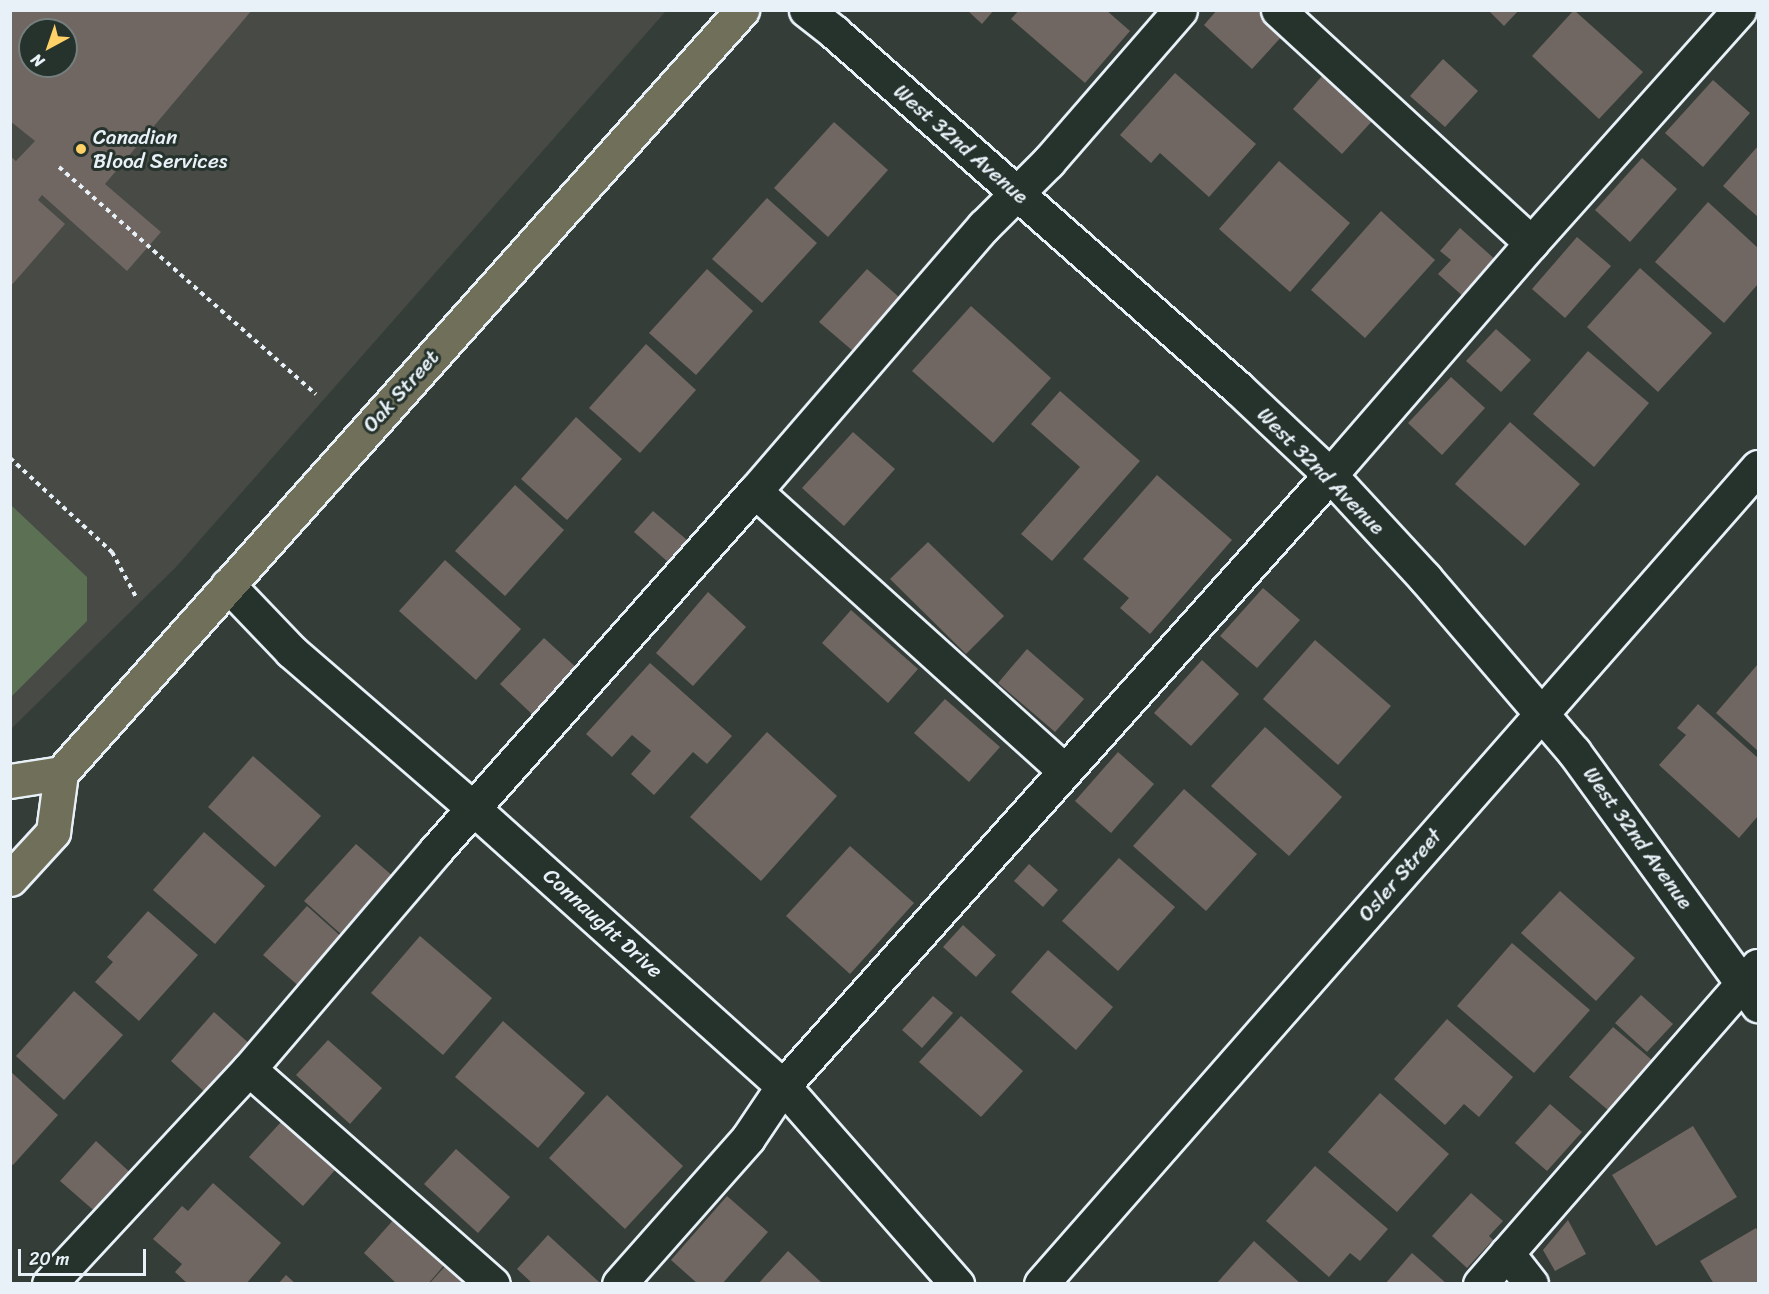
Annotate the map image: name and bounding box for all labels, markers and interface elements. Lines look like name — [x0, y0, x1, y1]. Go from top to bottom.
north arrow — [18, 18, 78, 78]
text: N — [24, 46, 51, 75]
street label: West 32nd Avenue — [889, 79, 1033, 209]
place label: Canadian Blood Services — [93, 124, 229, 174]
marker: Canadian Blood Services — [74, 142, 88, 156]
street label: Oak Street — [358, 345, 444, 437]
street label: West 32nd Avenue — [1252, 402, 1390, 540]
street label: West 32nd Avenue — [1578, 762, 1698, 914]
street label: Osler Street — [1353, 823, 1447, 927]
street label: Connaught Drive — [538, 863, 668, 983]
scale bar — [21, 1237, 148, 1275]
text: 20 m — [29, 1243, 69, 1275]

